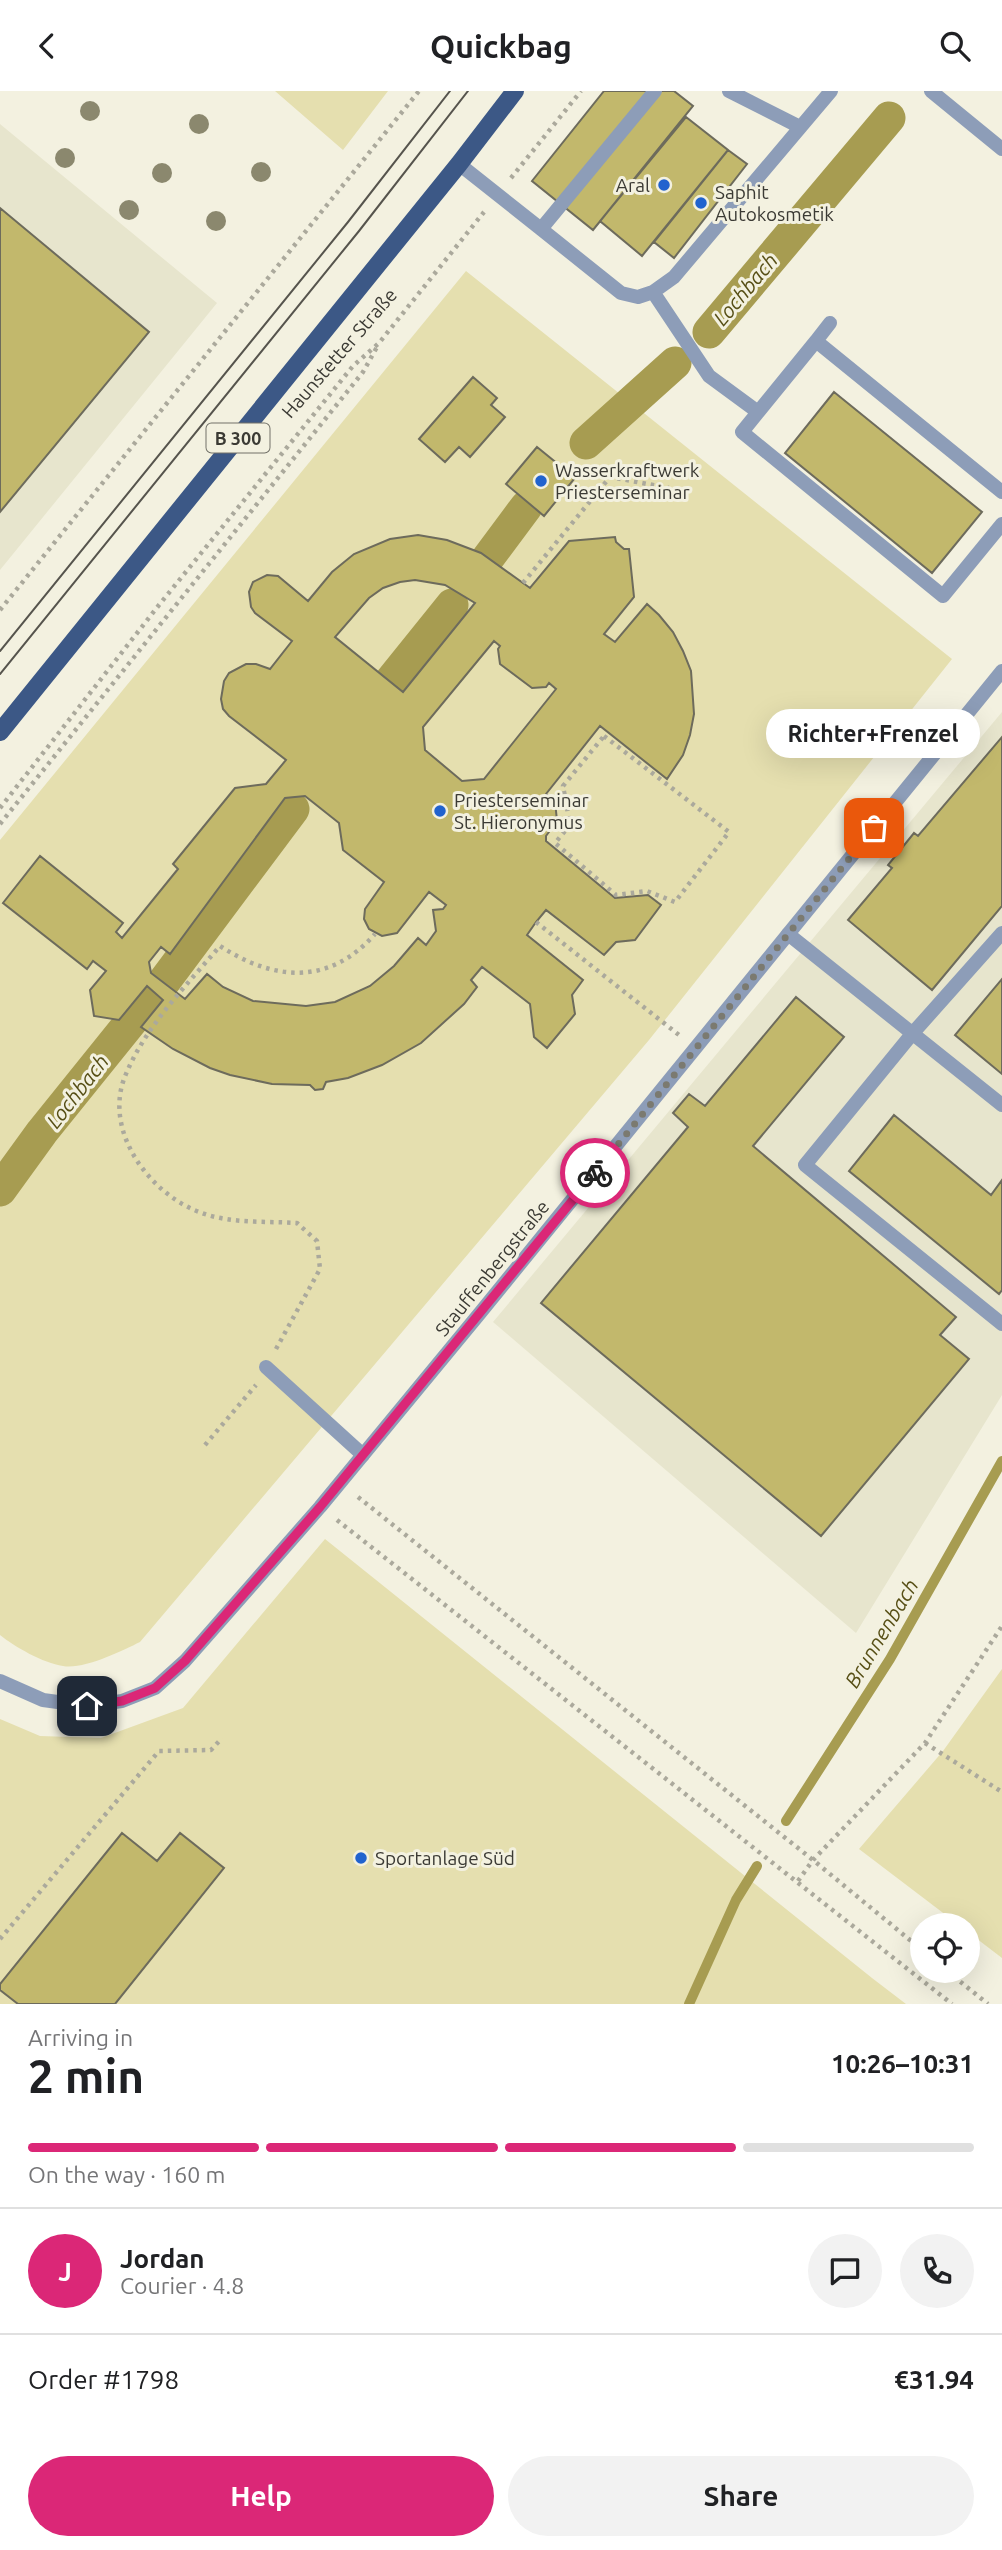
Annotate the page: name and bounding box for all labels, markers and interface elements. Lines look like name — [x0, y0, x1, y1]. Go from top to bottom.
icon: back — [28, 27, 66, 65]
icon: search — [936, 27, 974, 65]
text: Quickbag — [430, 28, 572, 64]
place label: Aral — [616, 174, 650, 196]
marker: Aral — [656, 177, 672, 193]
place label: Saphit Autokosmetik — [715, 181, 834, 225]
marker: Saphit Autokosmetik — [693, 195, 709, 211]
water label: Lochbach — [708, 248, 782, 330]
street label: Haunstetter Straße — [277, 284, 401, 422]
road number: B 300 — [206, 423, 270, 453]
place label: Wasserkraftwerk Priesterseminar — [555, 459, 700, 503]
marker: Wasserkraftwerk Priesterseminar — [533, 473, 549, 489]
callout: Richter+Frenzel — [767, 709, 981, 758]
text: Richter+Frenzel — [787, 721, 959, 746]
place label: Priesterseminar St. Hieronymus — [454, 789, 589, 833]
pin — [844, 798, 904, 858]
marker: Priesterseminar St. Hieronymus — [432, 803, 448, 819]
icon: bag — [855, 809, 893, 847]
water label: Lochbach — [41, 1050, 113, 1132]
courier — [560, 1138, 630, 1208]
icon: bike — [576, 1154, 614, 1192]
street label: Stauffenbergstraße — [431, 1196, 553, 1340]
water label: Brunnenbach — [839, 1574, 923, 1692]
pin — [57, 1676, 117, 1736]
icon: home — [68, 1687, 106, 1725]
place label: Sportanlage Süd — [375, 1847, 515, 1869]
marker: Sportanlage Süd — [353, 1850, 369, 1866]
map controls — [910, 1913, 980, 1983]
button: locate — [910, 1913, 980, 1983]
text: Arriving in — [28, 2025, 133, 2050]
text: 10:26–10:31 — [831, 2049, 974, 2078]
text: 2 min — [28, 2050, 144, 2102]
text: On the way · 160 m — [28, 2162, 225, 2187]
button: chat — [808, 2234, 882, 2308]
button: phone — [900, 2234, 974, 2308]
text: Jordan — [120, 2244, 205, 2273]
text: J — [58, 2257, 72, 2286]
text: Courier · 4.8 — [120, 2273, 244, 2298]
text: Order #1798 — [28, 2365, 179, 2394]
text: €31.94 — [894, 2365, 974, 2394]
button: Help — [28, 2456, 494, 2536]
button: Share — [508, 2456, 974, 2536]

